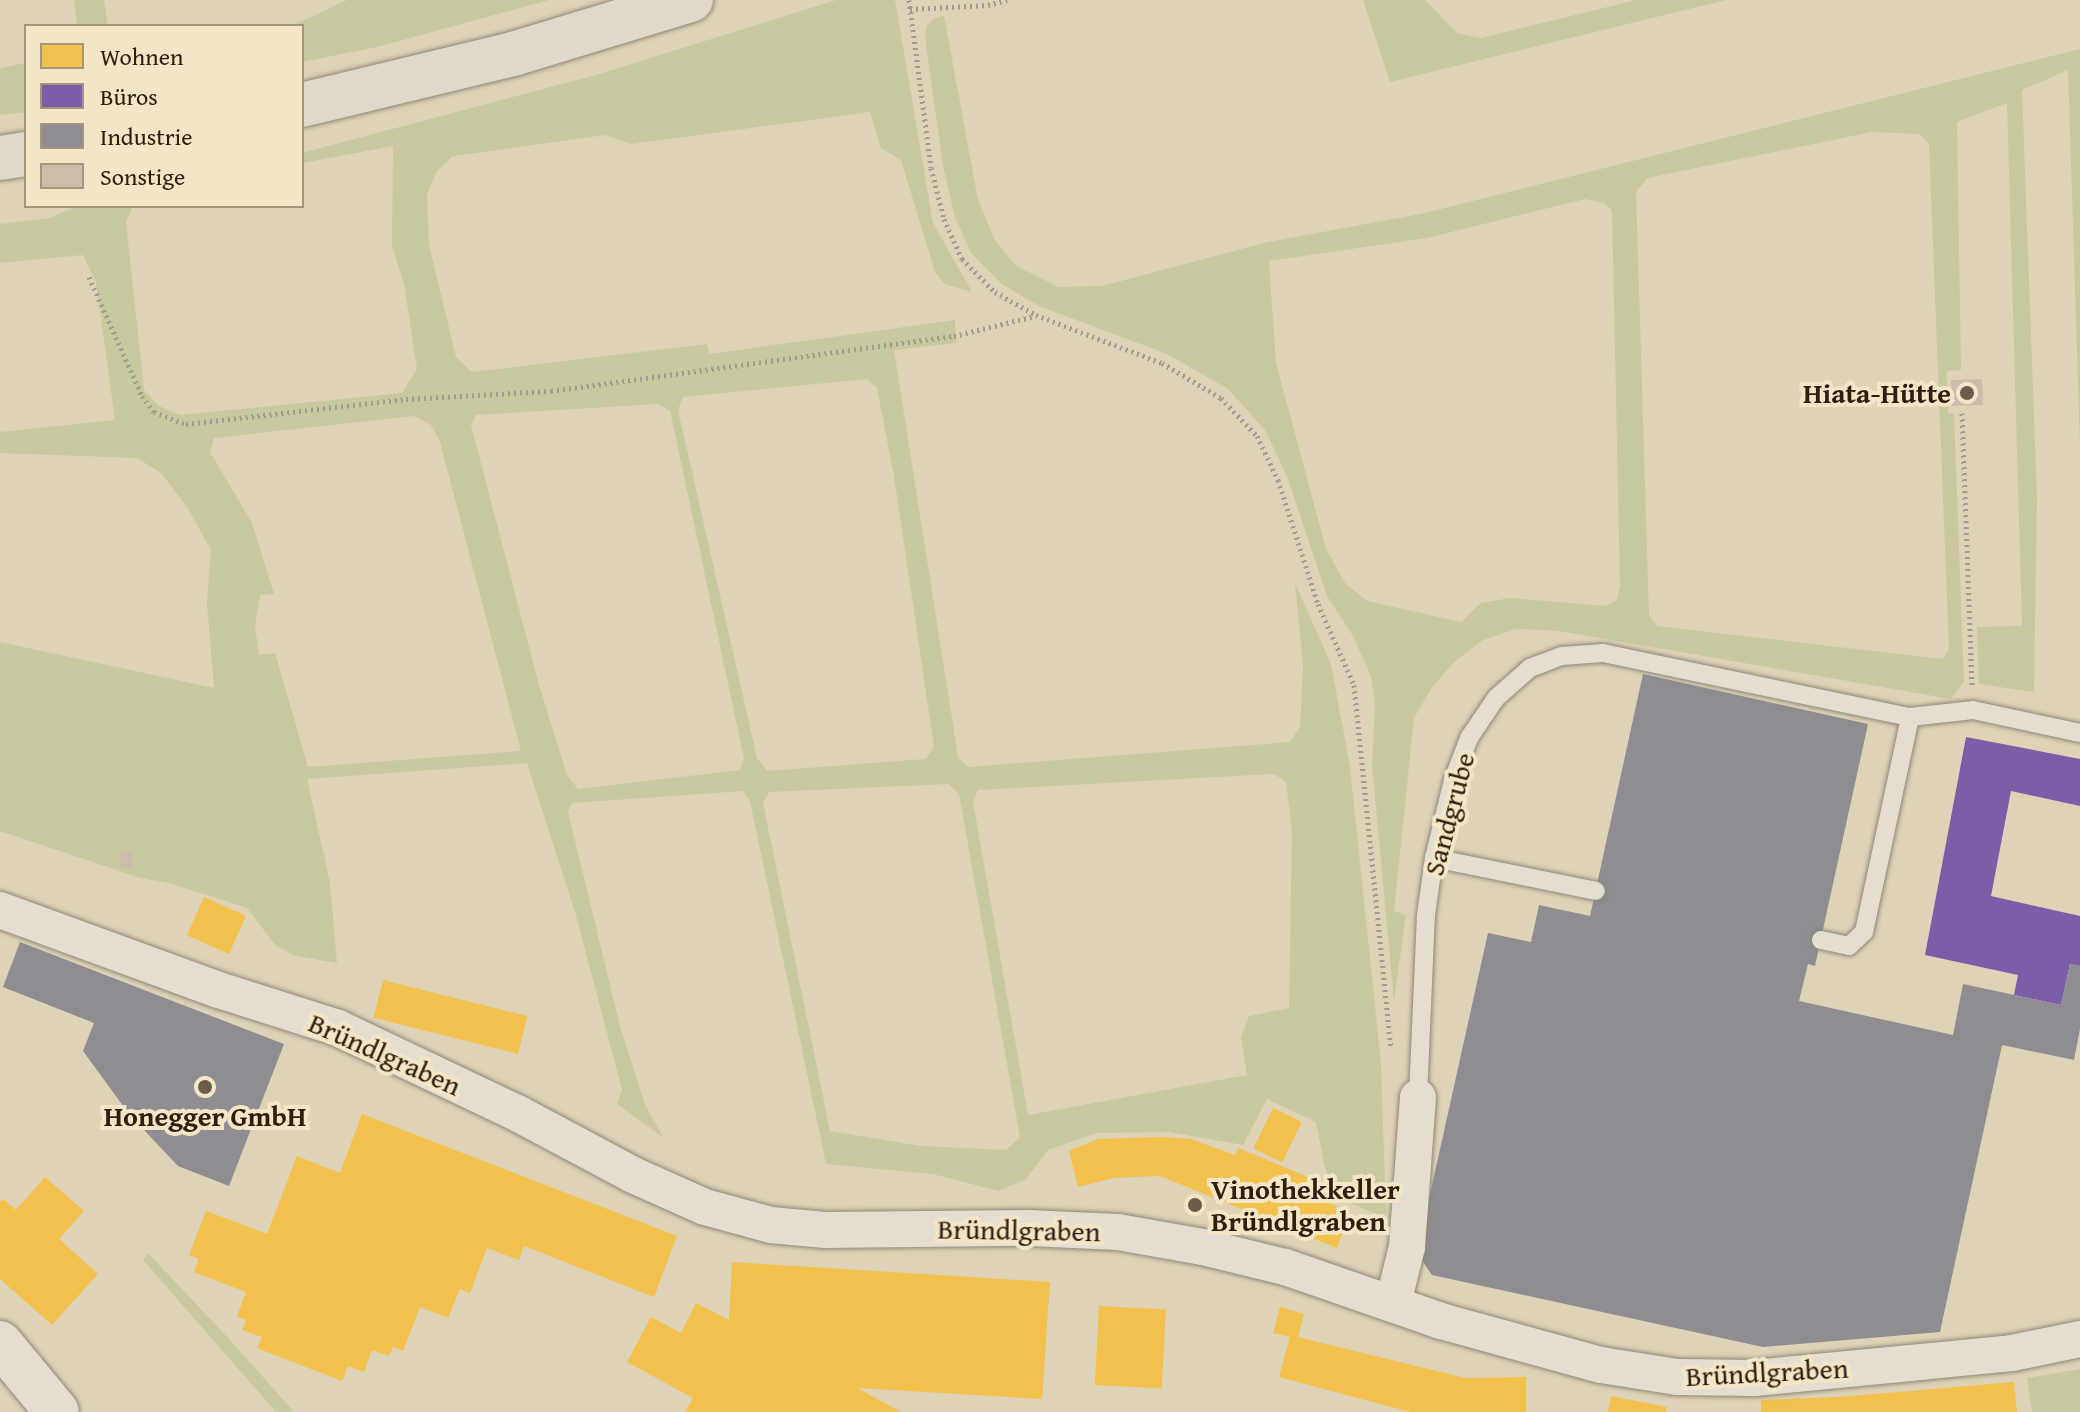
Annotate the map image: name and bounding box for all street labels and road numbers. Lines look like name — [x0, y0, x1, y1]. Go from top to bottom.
street label: Sandgrube — [1416, 749, 1482, 879]
street label: Bründlgraben — [304, 1006, 466, 1102]
street label: Bründlgraben — [937, 1212, 1101, 1248]
street label: Bründlgraben — [1685, 1351, 1849, 1393]

